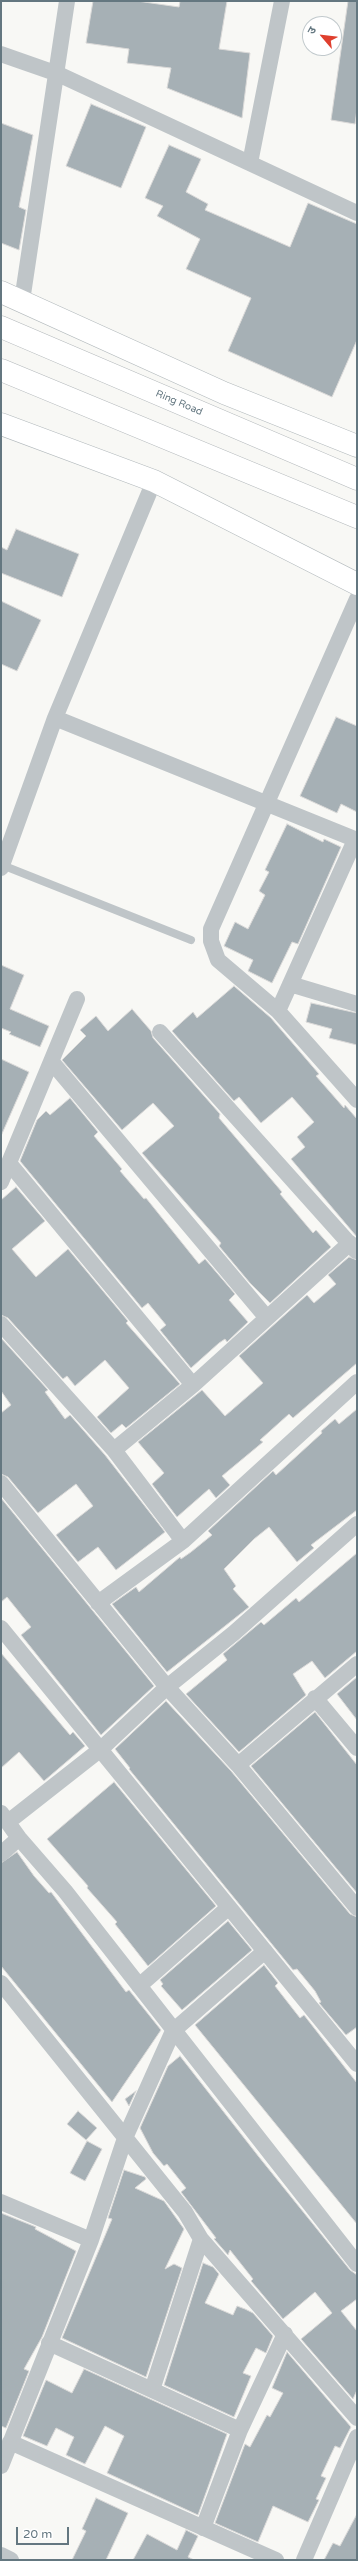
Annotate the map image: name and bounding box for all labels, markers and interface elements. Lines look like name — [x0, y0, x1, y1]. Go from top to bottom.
north arrow — [302, 16, 342, 56]
text: उ — [305, 25, 319, 36]
street label: Ring Road — [154, 388, 204, 418]
scale bar — [18, 2519, 71, 2545]
text: 20 m — [23, 2527, 52, 2541]

